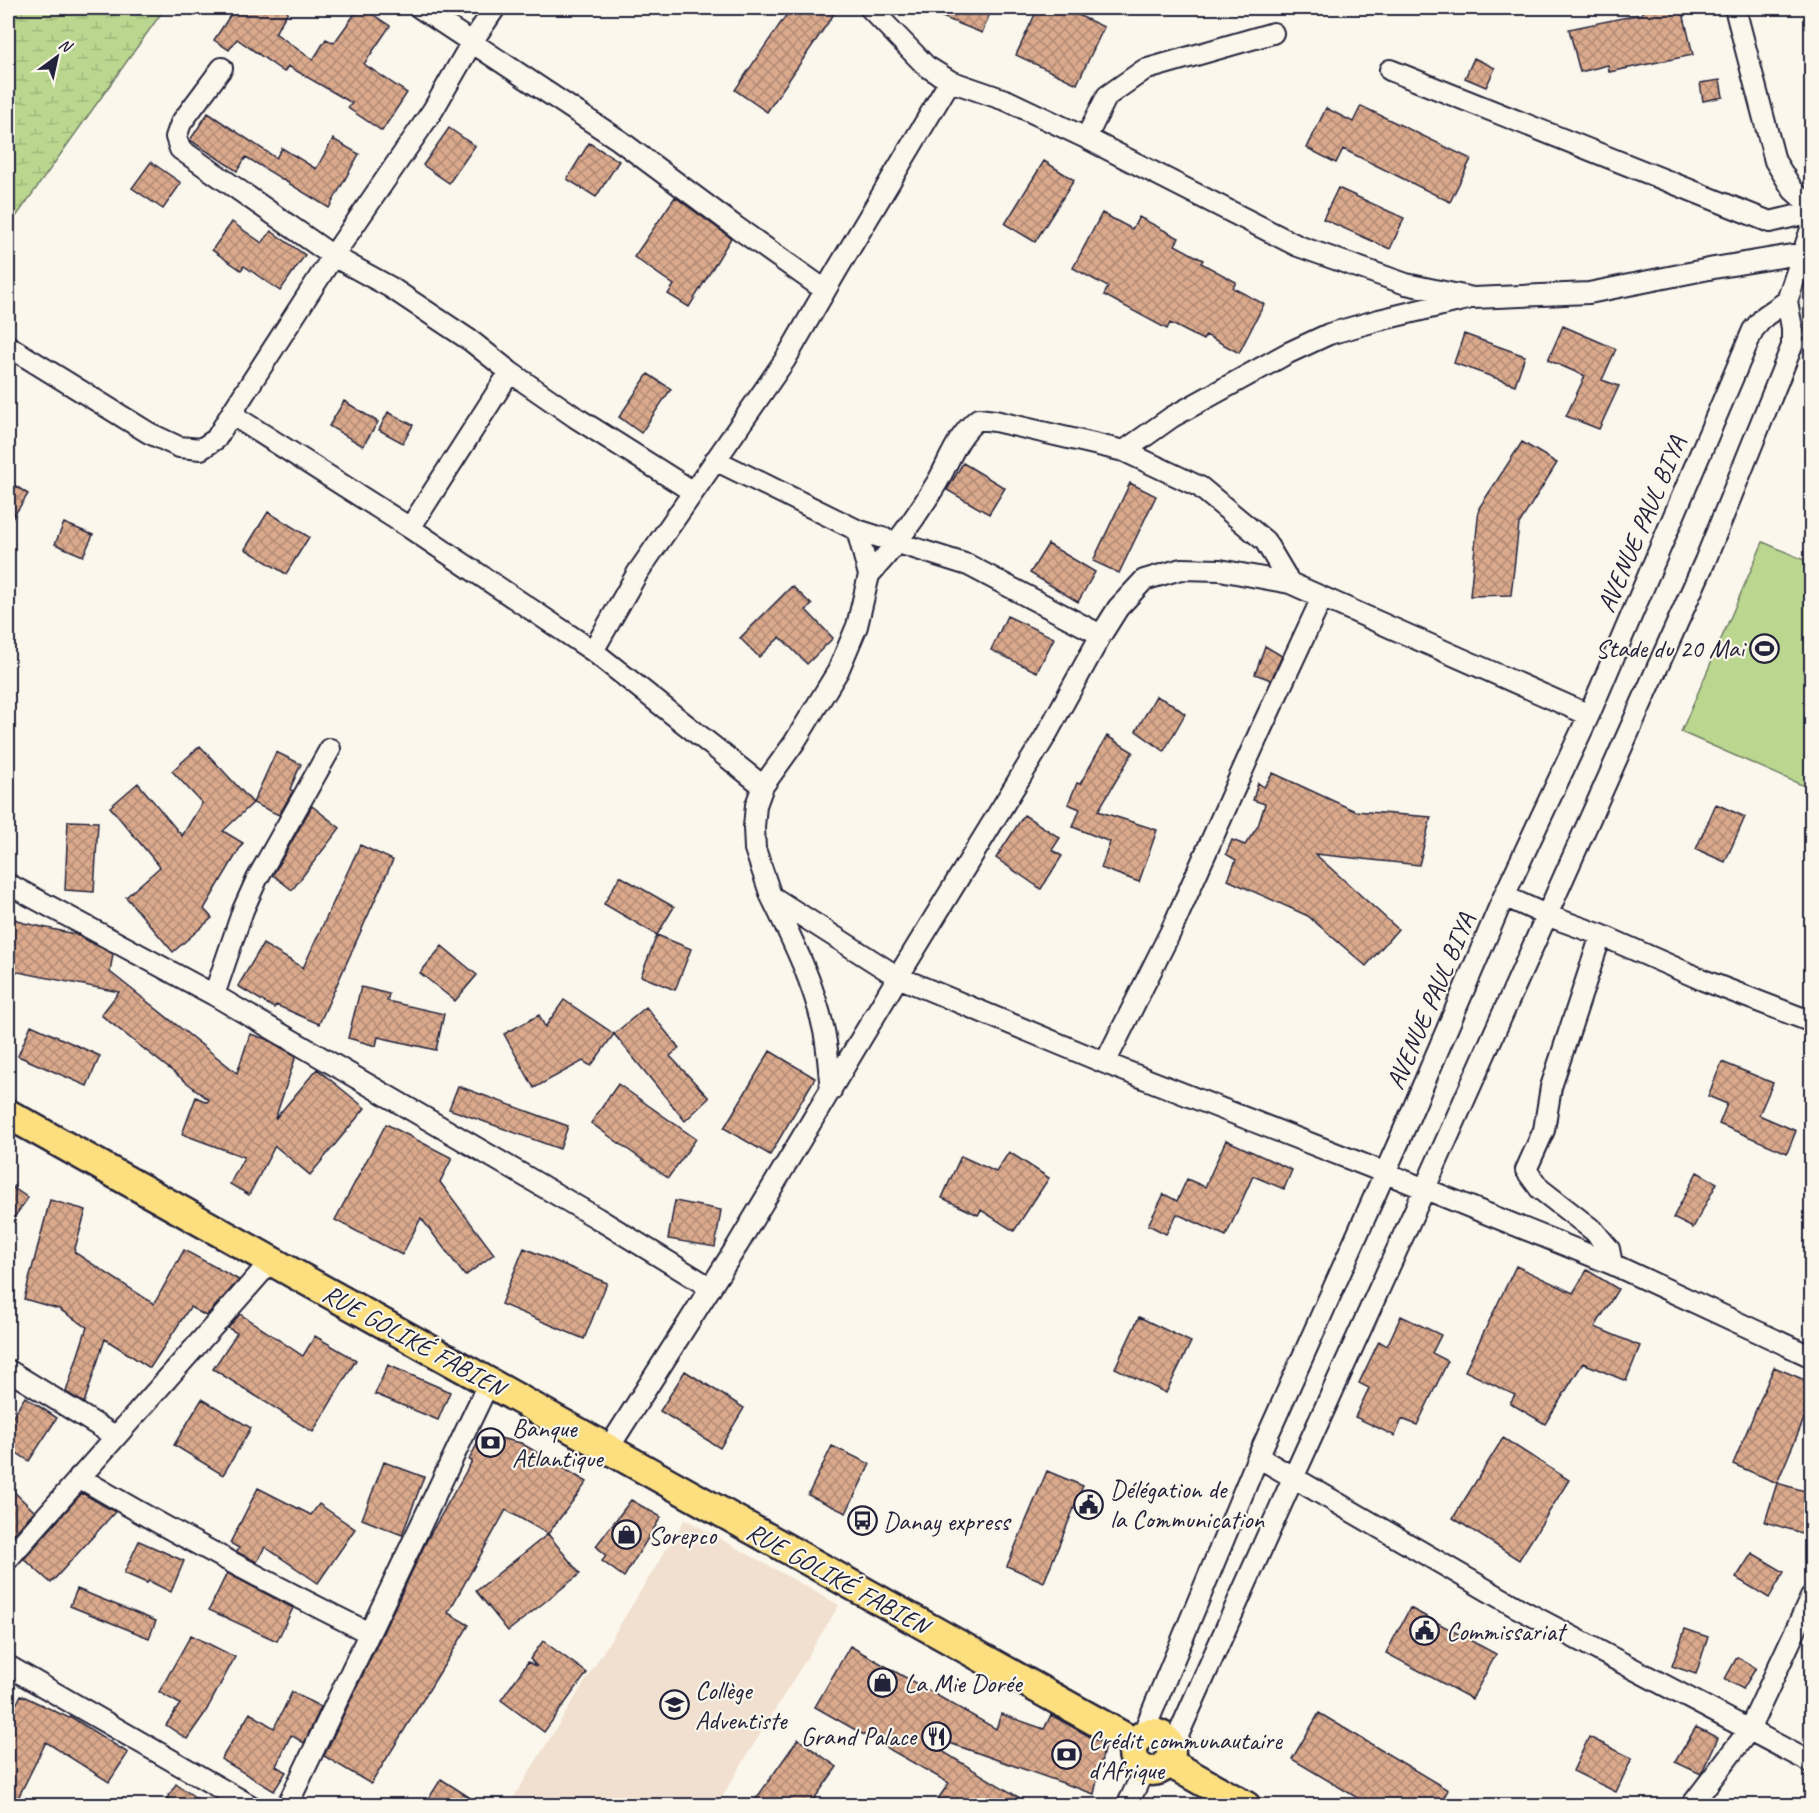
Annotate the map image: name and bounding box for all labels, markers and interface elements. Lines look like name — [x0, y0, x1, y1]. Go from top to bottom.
north arrow — [27, 27, 87, 87]
text: N — [55, 34, 77, 58]
street label: AVENUE PAUL BIYA — [1590, 430, 1694, 617]
place label: Stade du 20 Mai — [1595, 632, 1747, 665]
sports icon: Stade du 20 Mai — [1749, 632, 1781, 664]
street label: AVENUE PAUL BIYA — [1379, 907, 1483, 1094]
street label: RUE GOLIKÉ FABIEN — [317, 1277, 514, 1406]
place label: Banque Atlantique — [512, 1412, 605, 1475]
bank icon: Banque Atlantique — [475, 1427, 507, 1459]
place label: Délégation de la Communication — [1110, 1473, 1265, 1536]
public building icon: Délégation de la Communication — [1073, 1488, 1105, 1520]
bus stop icon: Danay express — [846, 1505, 878, 1537]
place label: Danay express — [883, 1505, 1012, 1538]
street label: RUE GOLIKÉ FABIEN — [741, 1515, 938, 1644]
shop icon: Sorepco — [611, 1519, 643, 1551]
place label: Sorepco — [648, 1519, 718, 1552]
public building icon: Commissariat — [1409, 1615, 1441, 1647]
place label: Commissariat — [1446, 1615, 1568, 1648]
shop icon: La Mie Dorée — [867, 1667, 899, 1699]
place label: La Mie Dorée — [904, 1667, 1024, 1700]
place label: Collège Adventiste — [695, 1674, 788, 1737]
school or university icon: Collège Adventiste — [658, 1689, 690, 1721]
place label: Grand Palace — [801, 1720, 919, 1753]
restaurant icon: Grand Palace — [921, 1720, 953, 1752]
place label: Crédit communautaire d'Afrique — [1088, 1724, 1283, 1787]
bank icon: Crédit communautaire d'Afrique — [1051, 1739, 1083, 1771]

